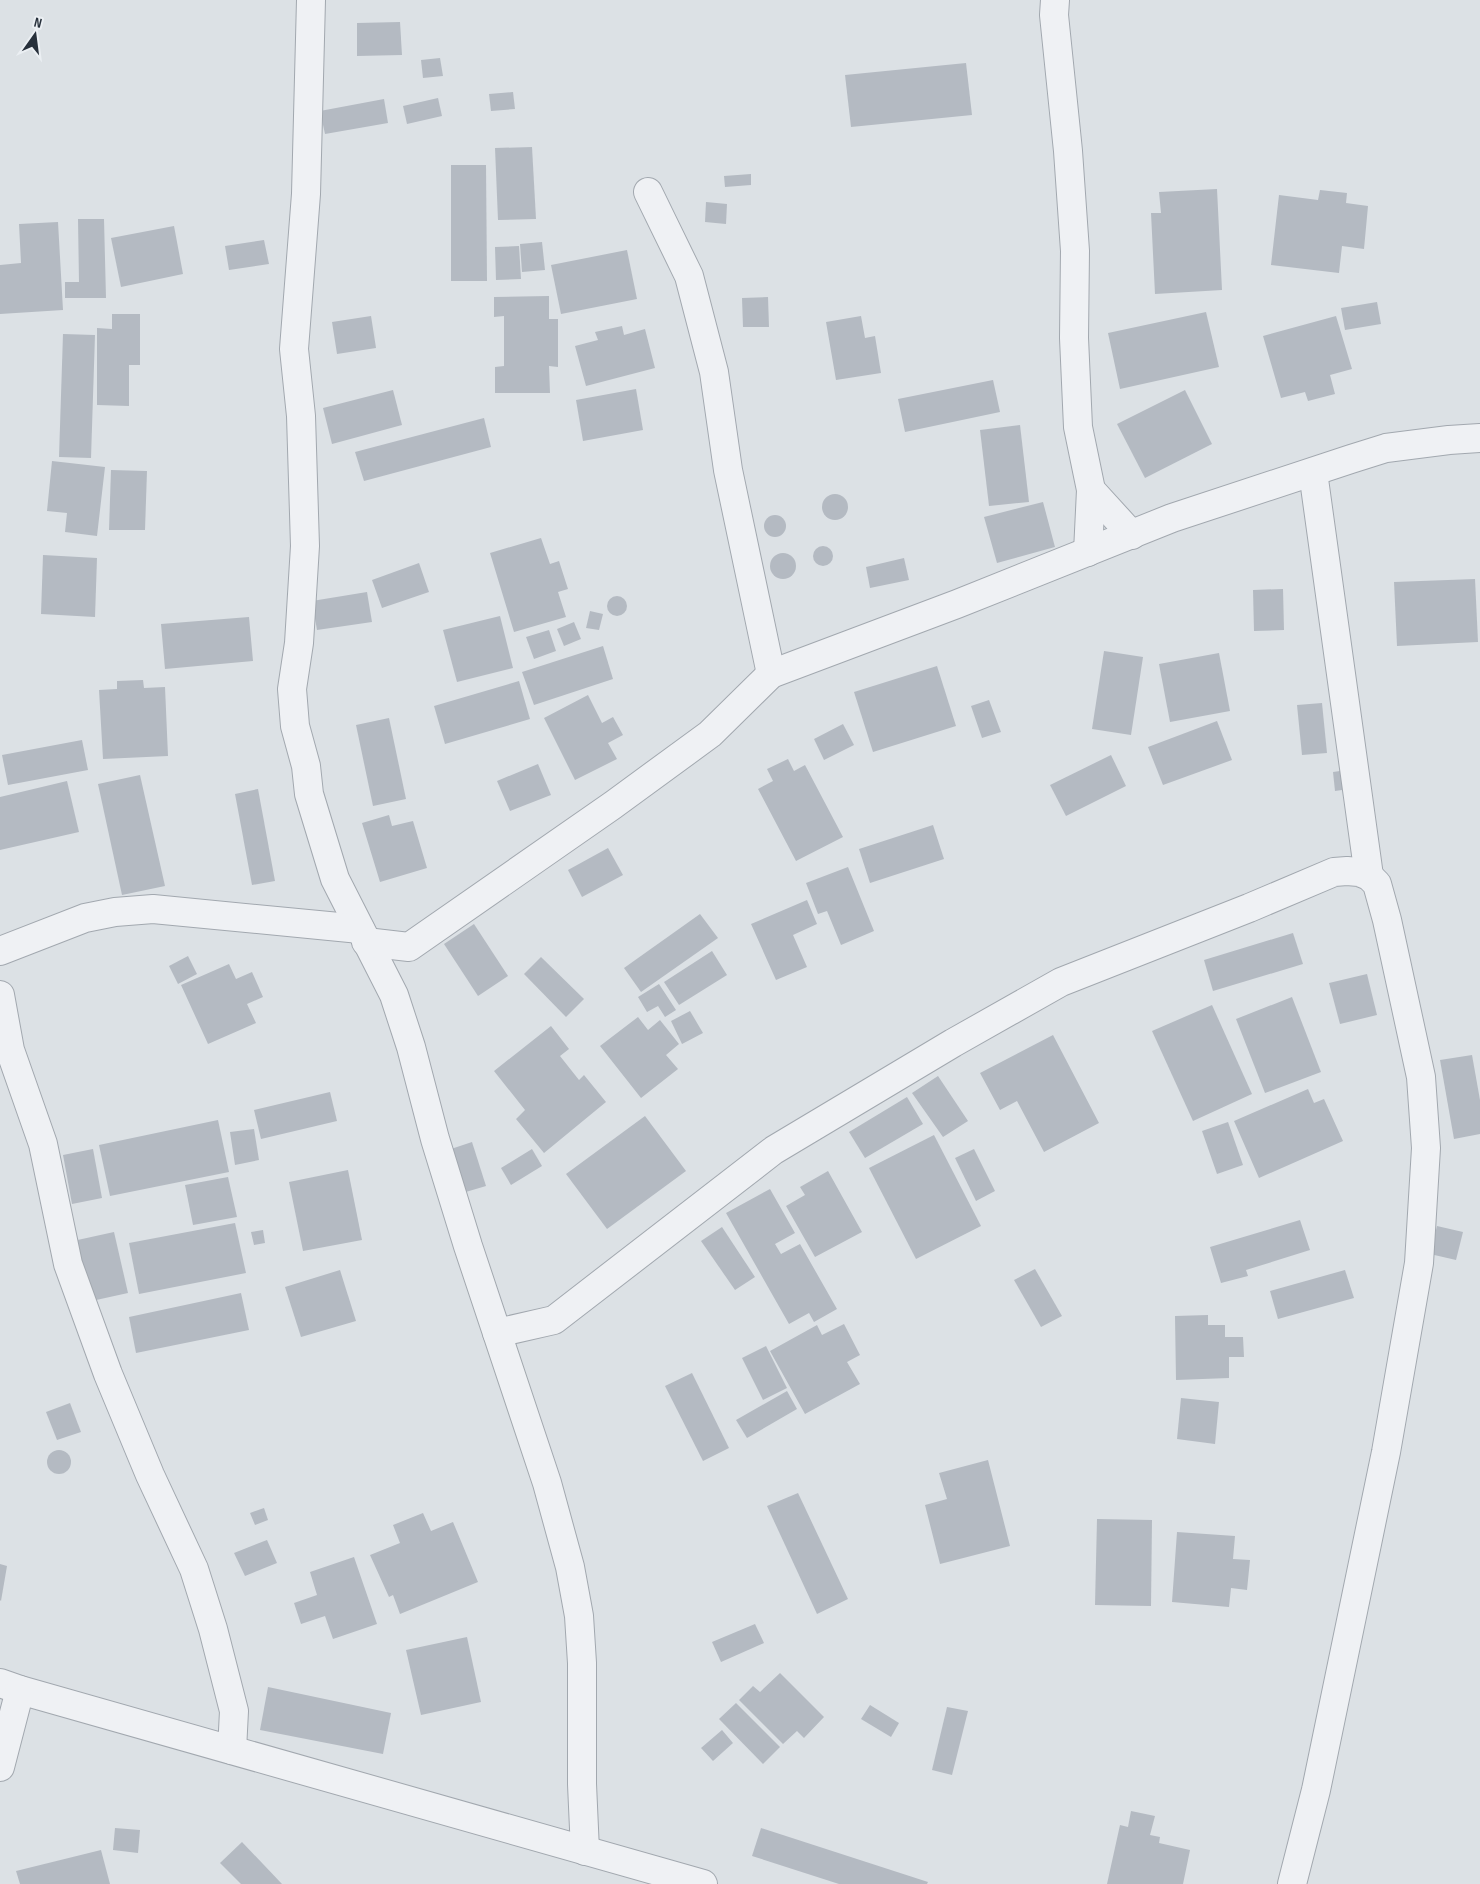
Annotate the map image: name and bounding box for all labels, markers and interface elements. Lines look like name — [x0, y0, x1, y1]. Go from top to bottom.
north arrow — [10, 10, 60, 60]
text: N — [32, 14, 44, 32]

